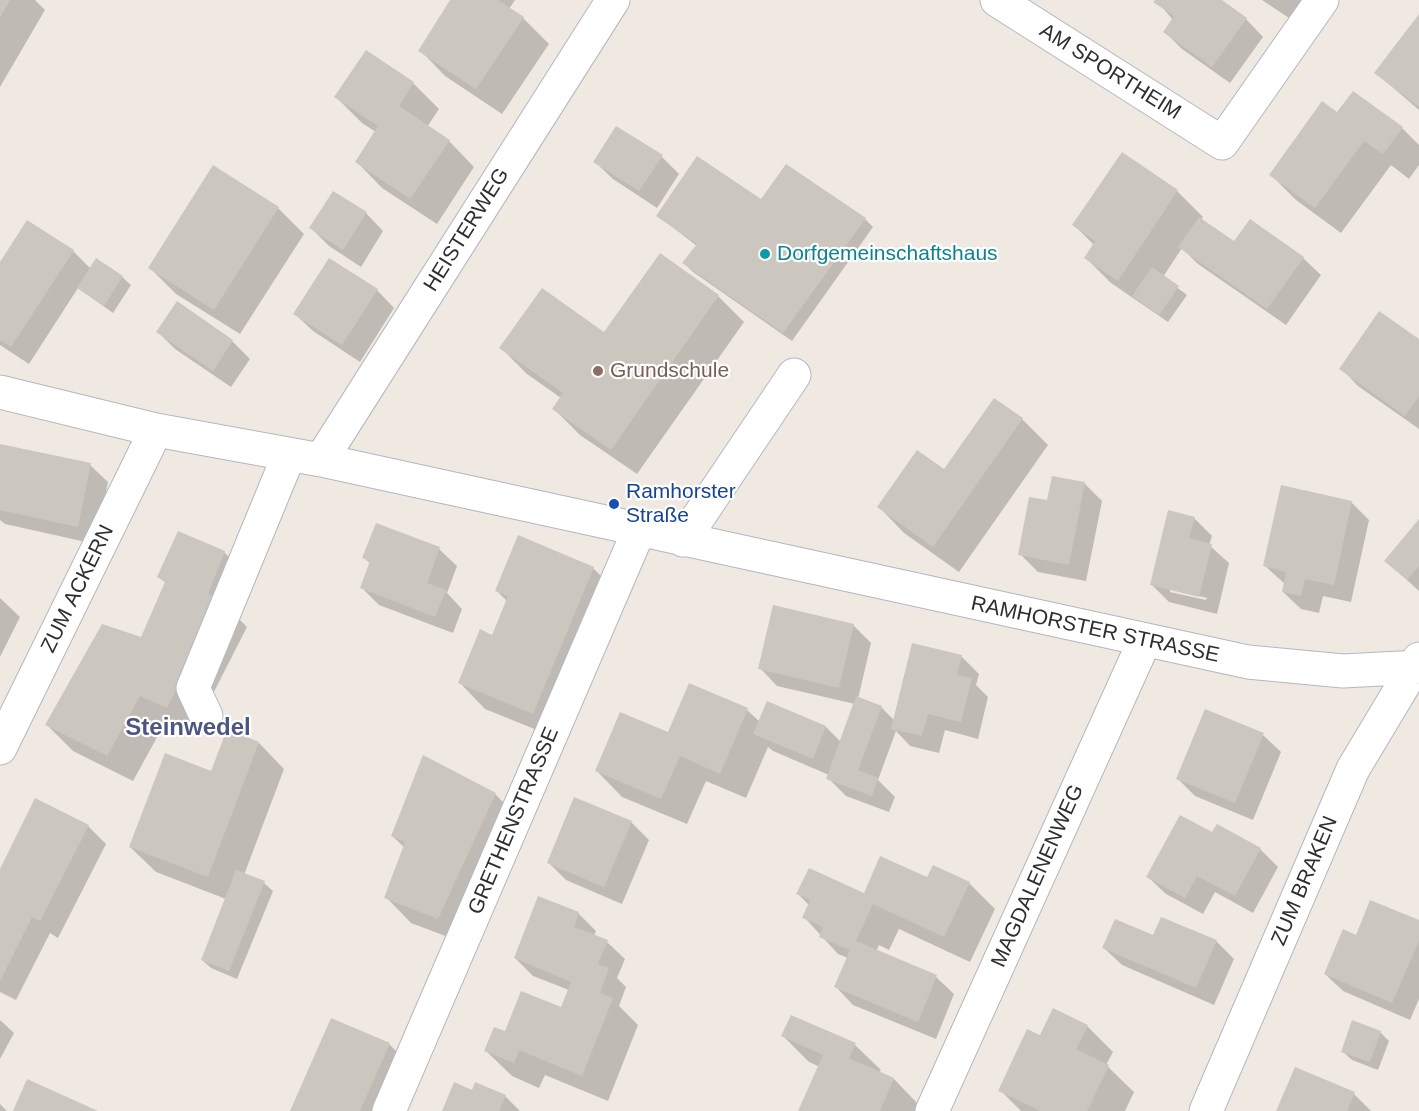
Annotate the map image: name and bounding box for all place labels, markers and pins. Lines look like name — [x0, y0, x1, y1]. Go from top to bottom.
place label: Dorfgemeinschaftshaus — [777, 241, 998, 267]
marker: Dorfgemeinschaftshaus — [758, 247, 772, 261]
place label: Grundschule — [610, 358, 729, 384]
marker: Grundschule — [591, 364, 605, 378]
place label: Ramhorster Straße — [626, 479, 736, 529]
marker: Ramhorster Straße — [607, 497, 621, 511]

